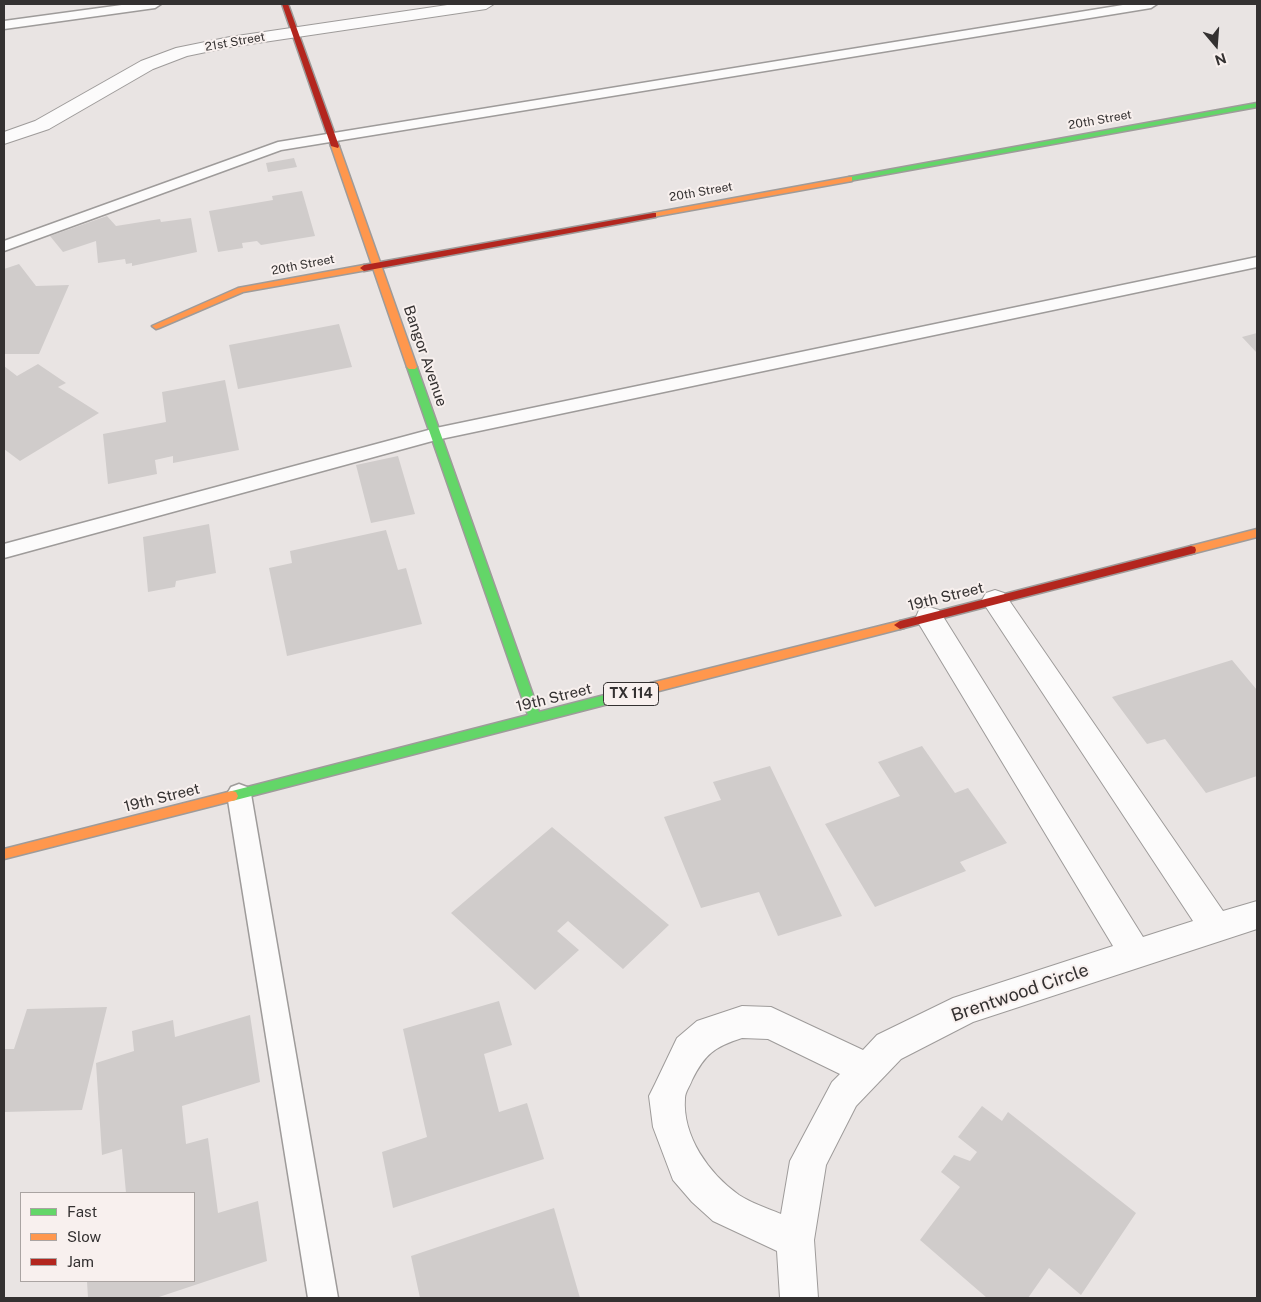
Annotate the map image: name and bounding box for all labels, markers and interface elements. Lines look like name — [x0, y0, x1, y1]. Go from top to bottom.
north arrow — [1191, 20, 1241, 70]
street label: 21st Street — [204, 30, 266, 54]
text: N — [1213, 50, 1228, 69]
street label: 20th Street — [1067, 107, 1133, 133]
street label: 20th Street — [668, 179, 734, 205]
street label: 20th Street — [270, 252, 336, 278]
street label: Bangor Avenue — [399, 303, 451, 409]
street label: 19th Street — [906, 579, 986, 615]
street label: 19th Street — [514, 680, 594, 716]
road number: TX 114 — [604, 682, 658, 706]
street label: 19th Street — [122, 780, 202, 816]
street label: Brentwood Circle — [948, 959, 1092, 1027]
legend — [20, 1192, 195, 1282]
text: Fast — [67, 1203, 97, 1220]
text: Slow — [67, 1228, 101, 1245]
text: Jam — [67, 1253, 94, 1270]

